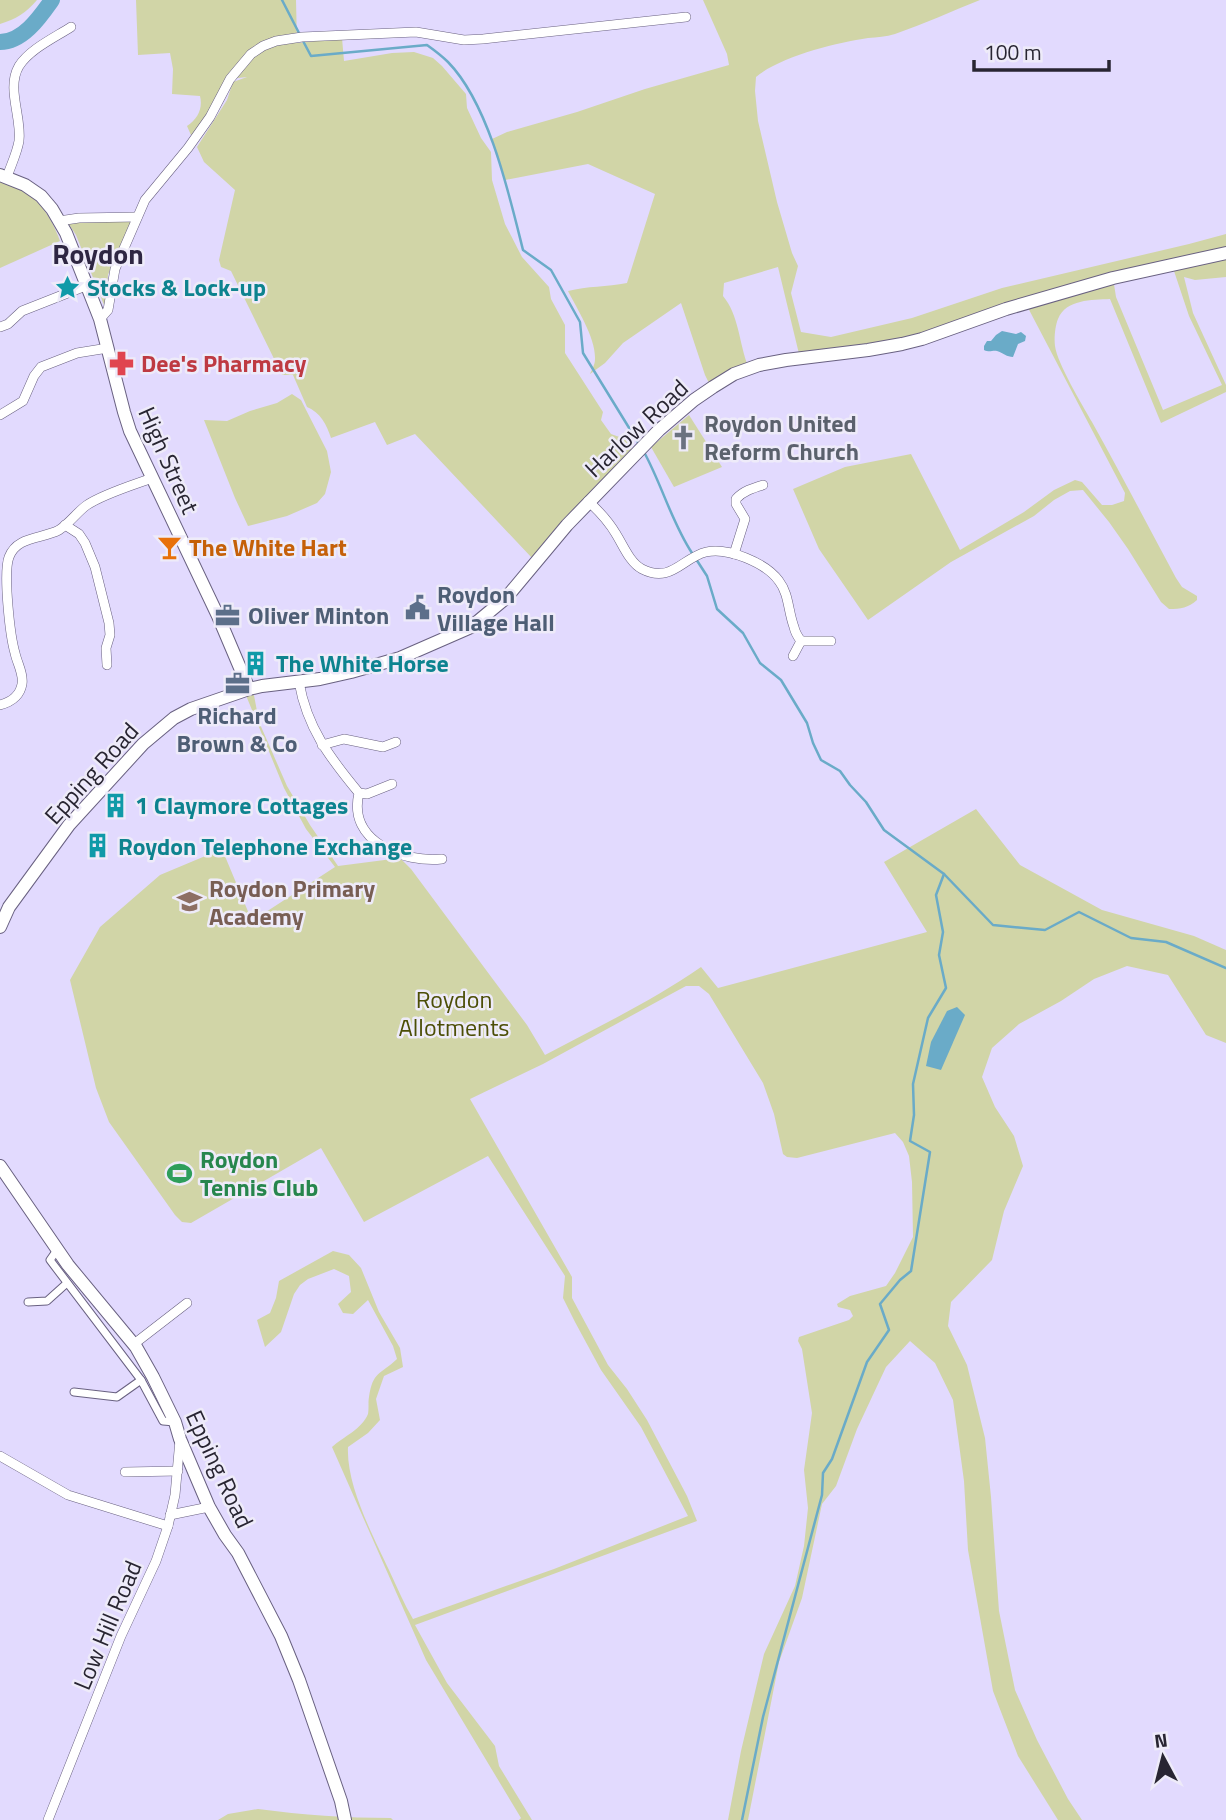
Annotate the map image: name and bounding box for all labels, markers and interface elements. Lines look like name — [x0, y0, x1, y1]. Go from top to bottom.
scale bar — [974, 28, 1109, 72]
text: 100 m — [984, 36, 1041, 68]
district label: Roydon — [52, 232, 144, 275]
place label: Stocks & Lock-up — [87, 269, 266, 305]
place icon: Stocks & Lock-up — [53, 273, 81, 301]
place label: Dee's Pharmacy — [141, 345, 307, 381]
pharmacy icon: Dee's Pharmacy — [107, 349, 135, 377]
street label: Harlow Road — [576, 370, 696, 486]
street label: High Street — [129, 401, 209, 520]
place label: Roydon United Reform Church — [704, 405, 859, 469]
church icon: Roydon United Reform Church — [670, 423, 698, 451]
place label: The White Hart — [189, 529, 347, 565]
bar icon: The White Hart — [155, 533, 183, 561]
place label: Roydon Village Hall — [437, 576, 555, 640]
public building icon: Roydon Village Hall — [403, 594, 431, 622]
place label: Oliver Minton — [248, 597, 389, 633]
office icon: Oliver Minton — [214, 601, 242, 629]
place label: The White Horse — [276, 645, 449, 681]
building icon: The White Horse — [242, 649, 270, 677]
office icon: Richard Brown & Co — [223, 670, 251, 698]
place label: Richard Brown & Co — [176, 697, 298, 761]
street label: Epping Road — [35, 714, 147, 832]
place label: 1 Claymore Cottages — [135, 787, 348, 823]
building icon: 1 Claymore Cottages — [101, 791, 129, 819]
place label: Roydon Telephone Exchange — [118, 828, 412, 864]
building icon: Roydon Telephone Exchange — [84, 832, 112, 860]
place label: Roydon Primary Academy — [209, 870, 375, 934]
school or university icon: Roydon Primary Academy — [175, 888, 203, 916]
park label: Roydon Allotments — [399, 981, 509, 1045]
place label: Roydon Tennis Club — [200, 1141, 318, 1205]
sports icon: Roydon Tennis Club — [166, 1159, 194, 1187]
street label: Epping Road — [177, 1404, 263, 1534]
street label: Low Hill Road — [64, 1555, 150, 1695]
north arrow — [1128, 1722, 1198, 1792]
text: N — [1153, 1724, 1169, 1755]

